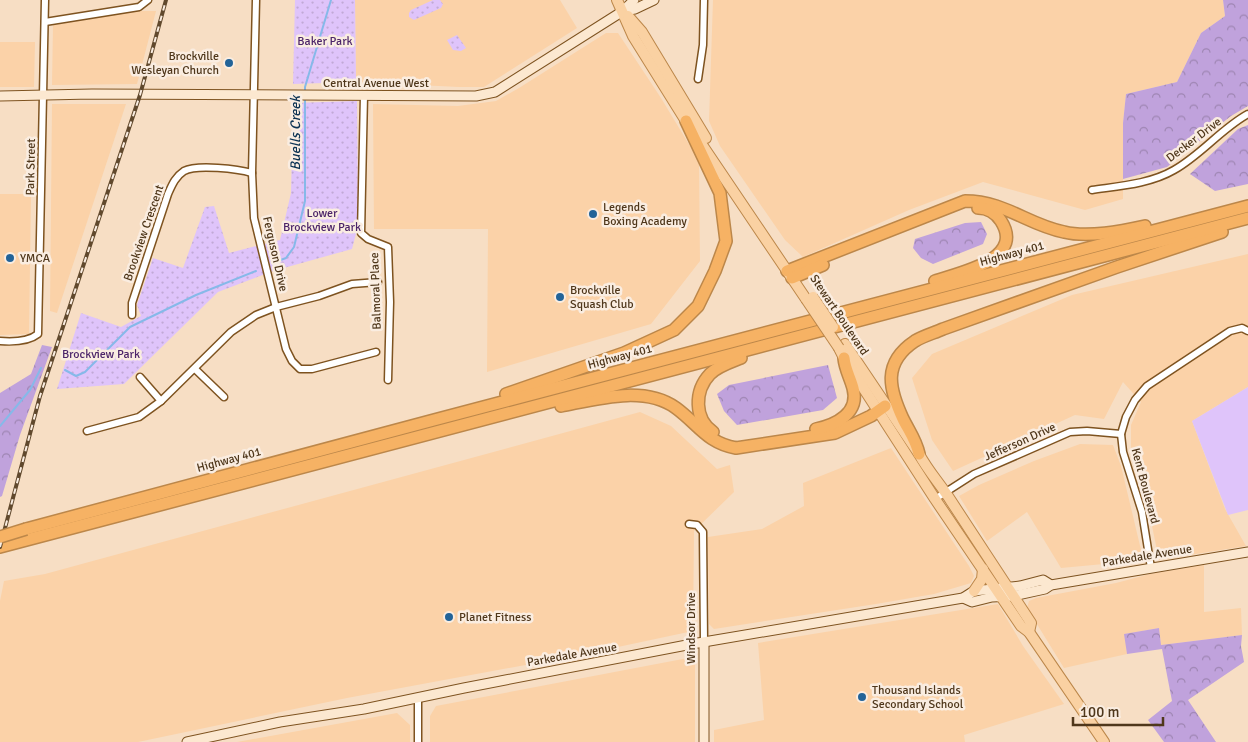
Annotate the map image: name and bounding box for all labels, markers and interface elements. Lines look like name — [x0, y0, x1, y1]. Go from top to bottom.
park label: Baker Park — [297, 34, 353, 49]
place label: Brockville Wesleyan Church — [131, 49, 219, 78]
marker: Brockville Wesleyan Church — [223, 57, 235, 69]
street label: Central Avenue West — [323, 76, 429, 91]
water label: Buells Creek — [287, 94, 304, 170]
street label: Decker Drive — [1163, 114, 1225, 166]
street label: Park Street — [23, 138, 39, 196]
street label: Brookview Crescent — [121, 183, 167, 283]
place label: Legends Boxing Academy — [603, 200, 687, 229]
park label: Lower Brockview Park — [283, 206, 361, 235]
marker: Legends Boxing Academy — [587, 208, 599, 220]
street label: Ferguson Drive — [259, 215, 291, 293]
street label: Highway 401 — [978, 238, 1046, 270]
place label: YMCA — [20, 251, 51, 266]
marker: YMCA — [4, 252, 16, 264]
street label: Balmoral Place — [367, 252, 385, 330]
street label: Stewart Boulevard — [806, 272, 872, 358]
place label: Brockville Squash Club — [570, 283, 634, 312]
marker: Brockville Squash Club — [554, 291, 566, 303]
street label: Highway 401 — [586, 341, 654, 373]
park label: Brockview Park — [62, 347, 140, 362]
street label: Jefferson Drive — [982, 420, 1058, 464]
street label: Highway 401 — [195, 444, 263, 476]
street label: Kent Boulevard — [1128, 446, 1162, 526]
street label: Parkedale Avenue — [1101, 541, 1193, 571]
street label: Windsor Drive — [684, 592, 699, 664]
place label: Planet Fitness — [459, 610, 532, 625]
marker: Planet Fitness — [443, 611, 455, 623]
street label: Parkedale Avenue — [526, 640, 618, 670]
place label: Thousand Islands Secondary School — [872, 683, 964, 712]
marker: Thousand Islands Secondary School — [856, 691, 868, 703]
scale bar — [1073, 694, 1163, 726]
text: 100 m — [1080, 703, 1120, 721]

